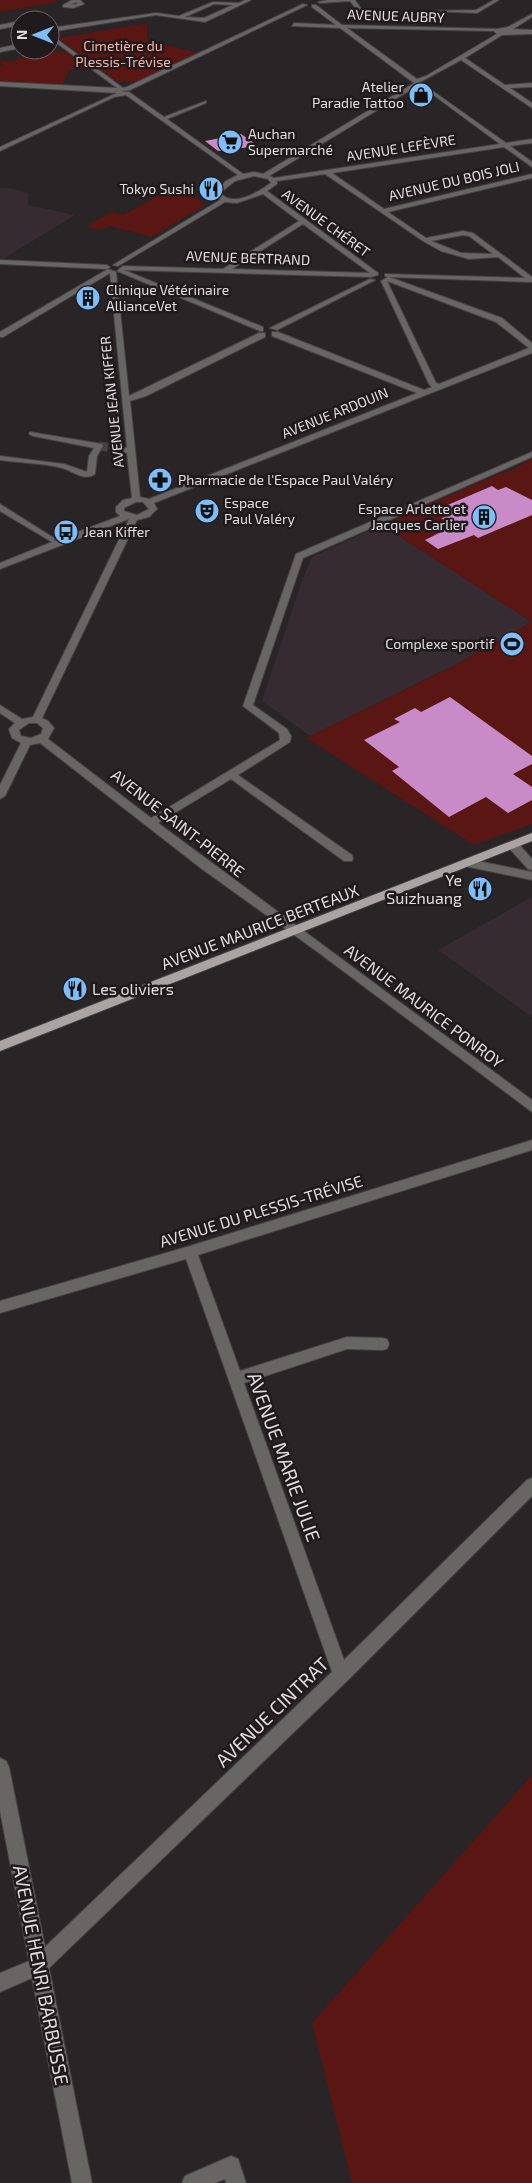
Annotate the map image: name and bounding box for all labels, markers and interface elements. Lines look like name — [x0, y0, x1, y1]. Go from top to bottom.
street label: AVENUE AUBRY — [347, 5, 445, 26]
north arrow — [10, 10, 60, 60]
text: N — [13, 30, 30, 40]
park label: Cimetière du Plessis-Trévise — [75, 37, 171, 70]
place label: Atelier Paradie Tattoo — [312, 78, 404, 111]
shop icon: Atelier Paradie Tattoo — [408, 82, 434, 108]
place label: Auchan Supermarché — [248, 125, 333, 158]
supermarket icon: Auchan Supermarché — [217, 129, 243, 155]
street label: AVENUE LEFÈVRE — [345, 130, 457, 165]
street label: AVENUE DU BOIS JOLI — [387, 157, 521, 204]
restaurant icon: Tokyo Sushi — [198, 176, 224, 202]
place label: Tokyo Sushi — [119, 180, 194, 197]
street label: AVENUE CHÉRET — [279, 185, 374, 260]
street label: AVENUE BERTRAND — [186, 247, 310, 268]
place label: Clinique Vétérinaire AllianceVet — [106, 281, 229, 314]
building icon: Clinique Vétérinaire AllianceVet — [75, 285, 101, 311]
street label: AVENUE JEAN KIFFER — [96, 335, 127, 469]
street label: AVENUE ARDOUIN — [279, 383, 391, 442]
pharmacy icon: Pharmacie de l'Espace Paul Valéry — [147, 467, 173, 493]
place label: Pharmacie de l'Espace Paul Valéry — [178, 471, 394, 488]
place label: Espace Paul Valéry — [224, 494, 296, 527]
theatre icon: Espace Paul Valéry — [194, 498, 220, 524]
place label: Espace Arlette et Jacques Carlier — [358, 500, 466, 533]
building icon: Espace Arlette et Jacques Carlier — [471, 504, 497, 530]
bus stop icon: Jean Kiffer — [53, 519, 79, 545]
place label: Jean Kiffer — [84, 523, 150, 540]
sports icon: Complexe sportif — [499, 631, 525, 657]
place label: Complexe sportif — [385, 635, 495, 652]
street label: AVENUE SAINT-PIERRE — [108, 765, 249, 881]
place label: Ye Suizhuang — [386, 870, 462, 907]
restaurant icon: Ye Suizhuang — [467, 876, 493, 902]
street label: AVENUE MAURICE BERTEAUX — [158, 880, 361, 973]
street label: AVENUE MAURICE PONROY — [341, 940, 507, 1071]
restaurant icon: Les oliviers — [62, 976, 88, 1002]
place label: Les oliviers — [92, 979, 174, 998]
street label: AVENUE DU PLESSIS-TRÉVISE — [157, 1171, 365, 1251]
street label: AVENUE MARIE JULIE — [243, 1369, 326, 1545]
street label: AVENUE CINTRAT — [210, 1652, 333, 1771]
street label: AVENUE HENRI BARBUSSE — [9, 1863, 74, 2087]

